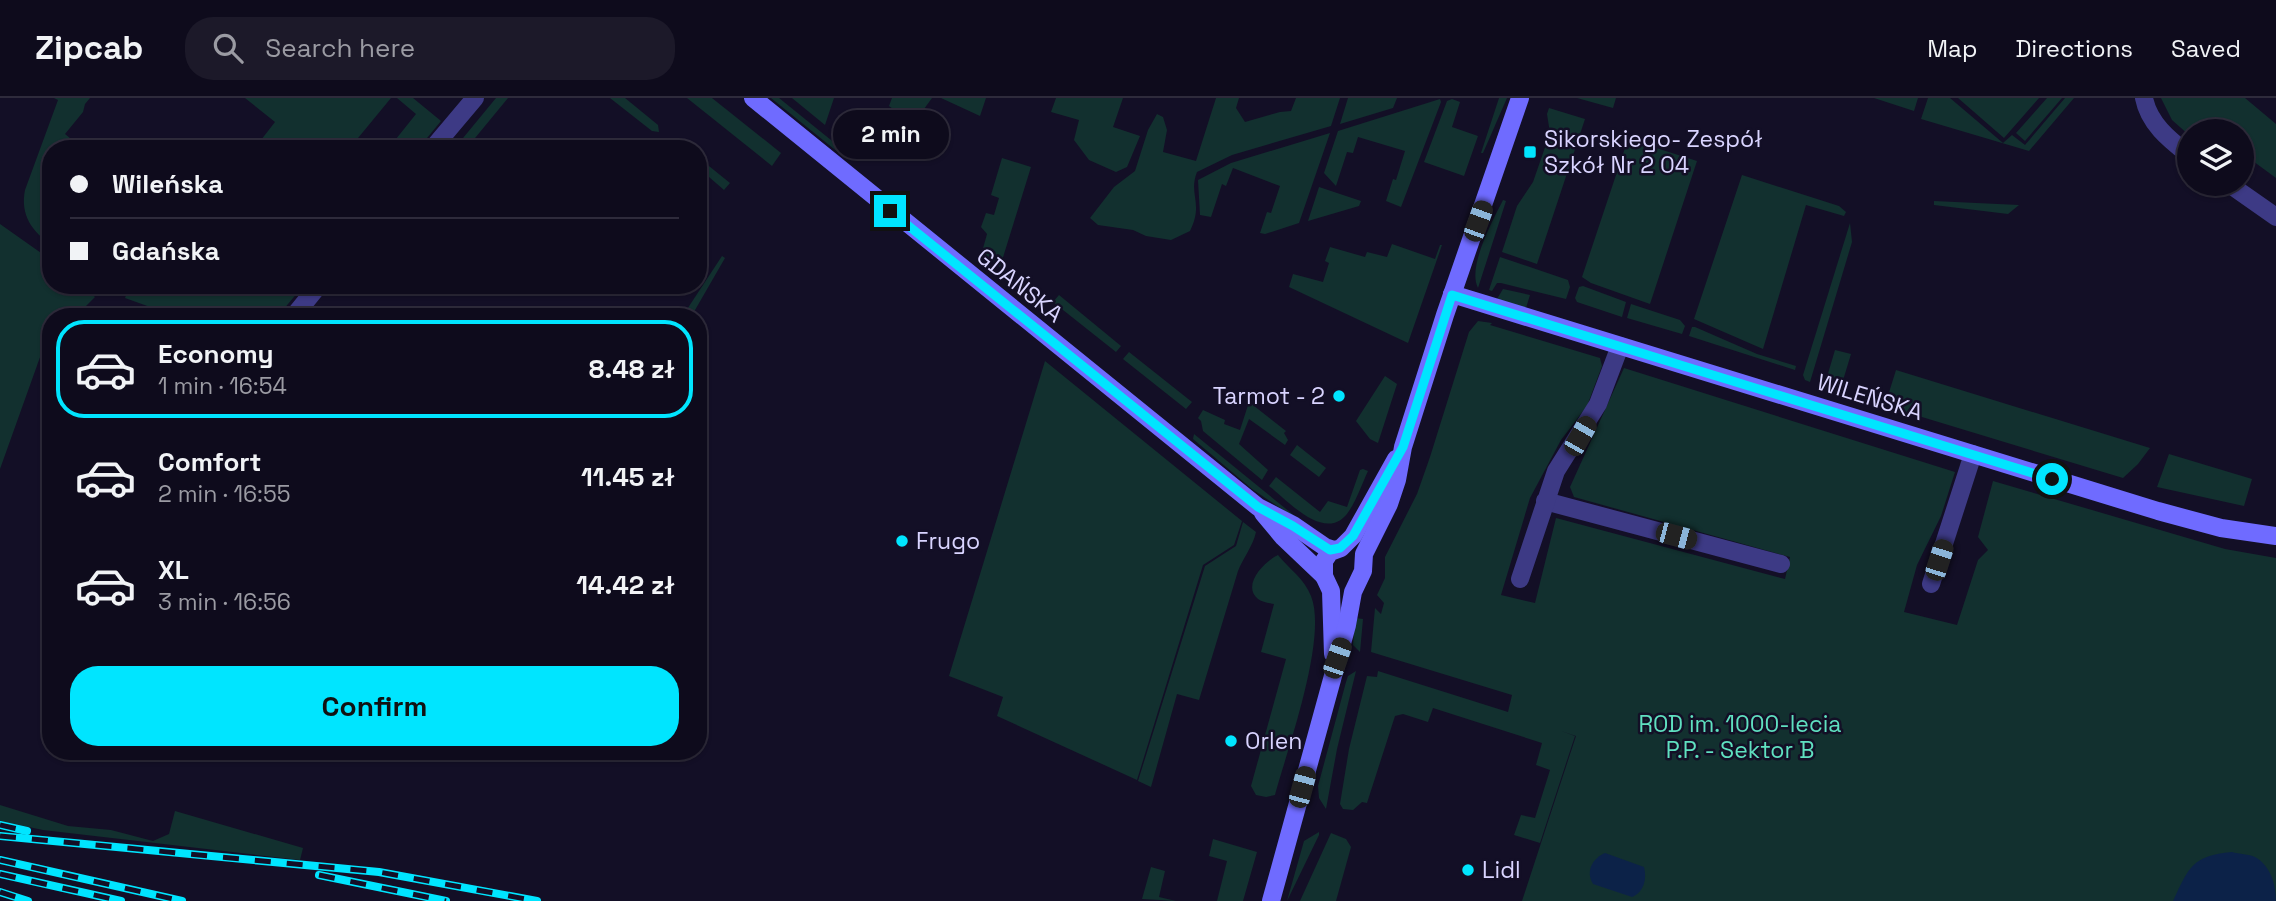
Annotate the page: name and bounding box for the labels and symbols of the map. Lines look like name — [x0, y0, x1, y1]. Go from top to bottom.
callout: 2 min — [832, 109, 948, 158]
place label: Sikorskiego- Zespół Szkół Nr 2 04 — [1544, 124, 1763, 180]
marker: Sikorskiego- Zespół Szkół Nr 2 04 — [1522, 144, 1538, 160]
route end — [874, 195, 906, 227]
car — [1461, 198, 1496, 244]
street label: GDAŃSKA — [971, 241, 1069, 329]
street label: WILEŃSKA — [1813, 367, 1927, 427]
place label: Tarmot - 2 — [1213, 381, 1325, 411]
marker: Tarmot - 2 — [1331, 388, 1347, 404]
car — [1561, 413, 1600, 459]
route start — [2036, 463, 2068, 495]
car — [1653, 520, 1700, 552]
place label: Frugo — [916, 526, 980, 556]
marker: Frugo — [894, 533, 910, 549]
car — [1923, 537, 1956, 583]
car — [1321, 635, 1354, 681]
park label: ROD im. 1000-lecia P.P. - Sektor B — [1638, 709, 1842, 765]
place label: Orlen — [1245, 726, 1302, 756]
marker: Orlen — [1223, 733, 1239, 749]
car — [1287, 764, 1318, 810]
place label: Lidl — [1482, 855, 1521, 885]
marker: Lidl — [1460, 862, 1476, 878]

